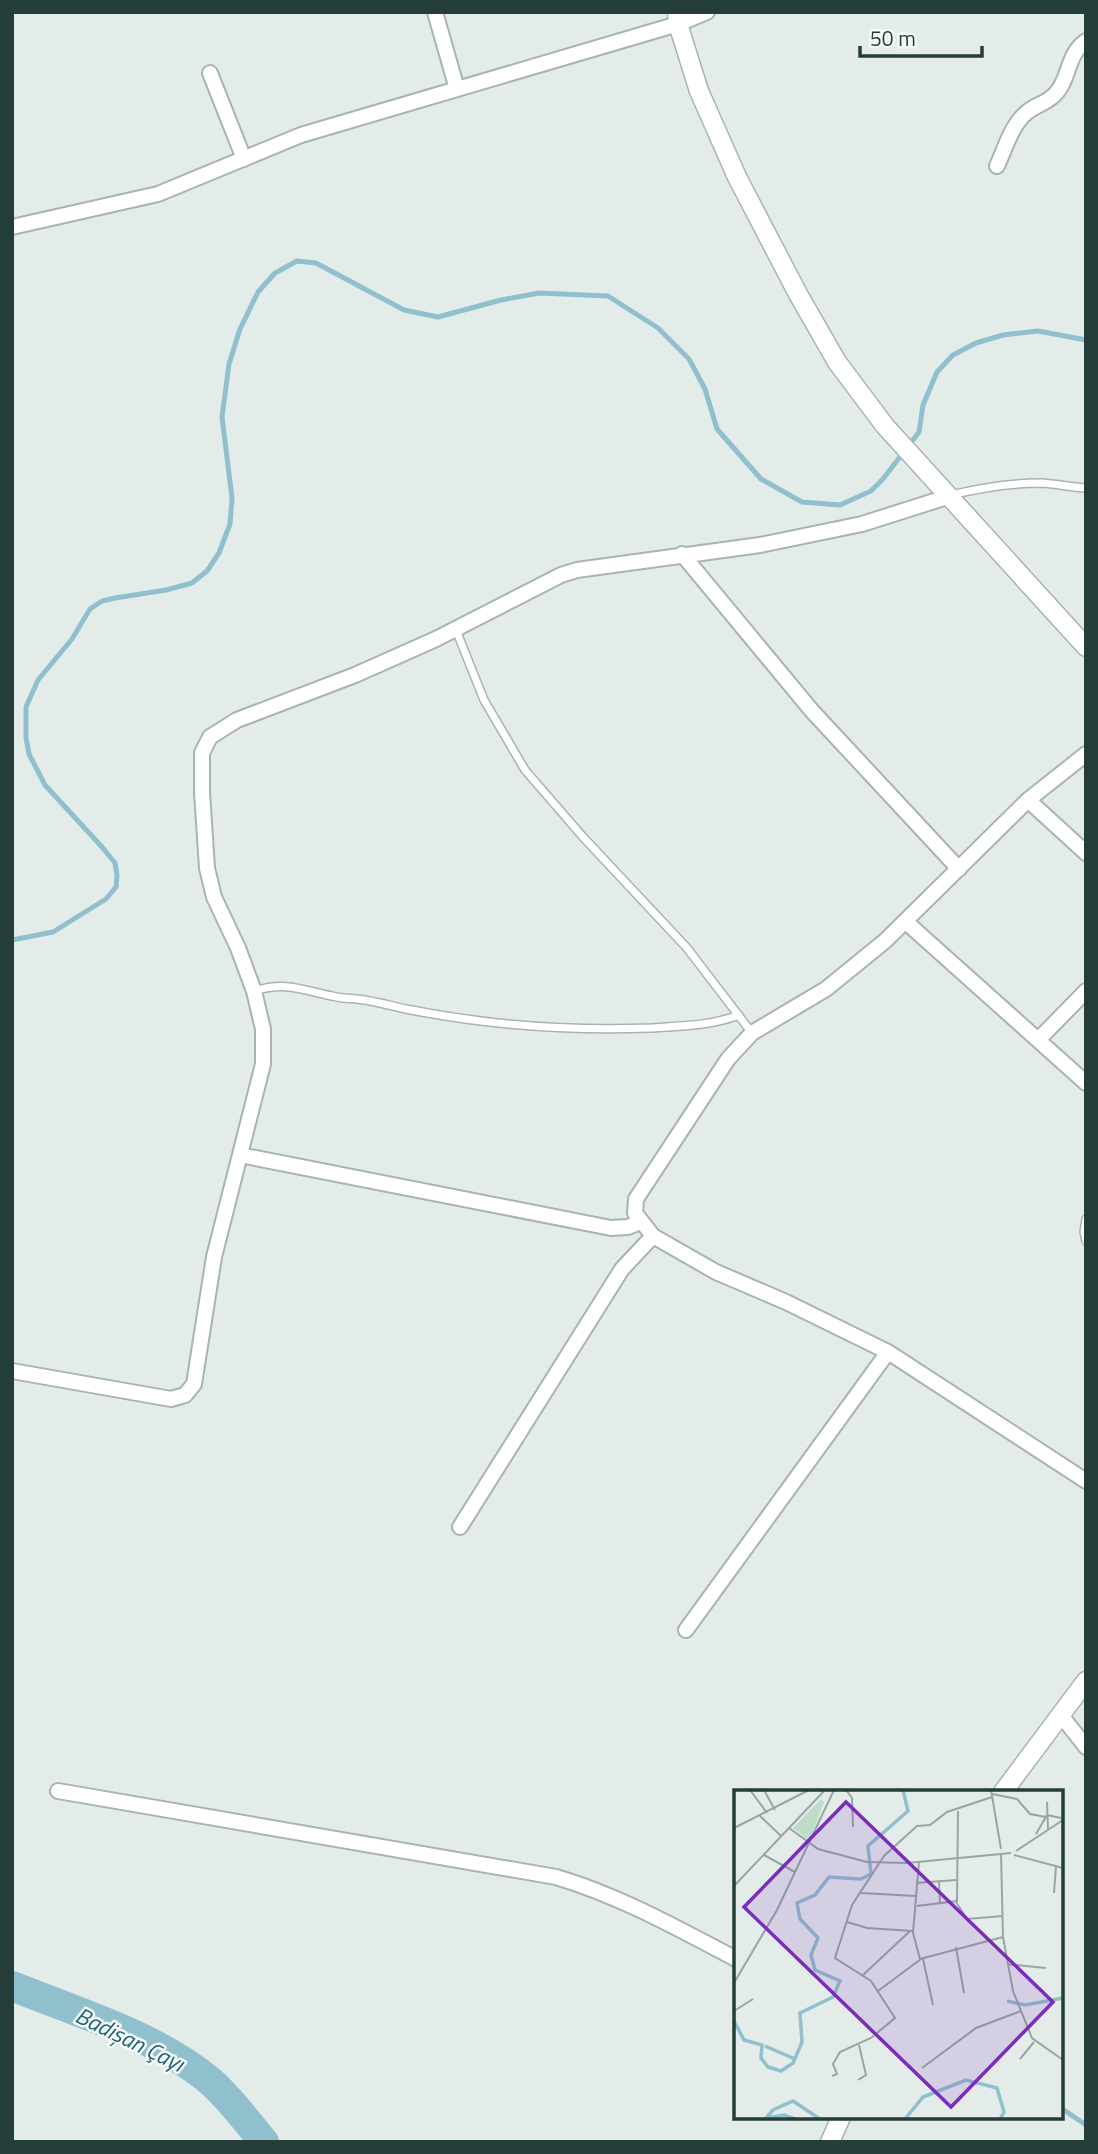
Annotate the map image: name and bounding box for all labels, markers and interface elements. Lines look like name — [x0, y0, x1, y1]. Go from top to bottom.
scale bar — [860, 14, 982, 58]
text: 50 m — [870, 22, 916, 54]
inset map — [734, 1790, 1063, 2119]
water label: Badişan Çayı — [70, 1998, 191, 2081]

